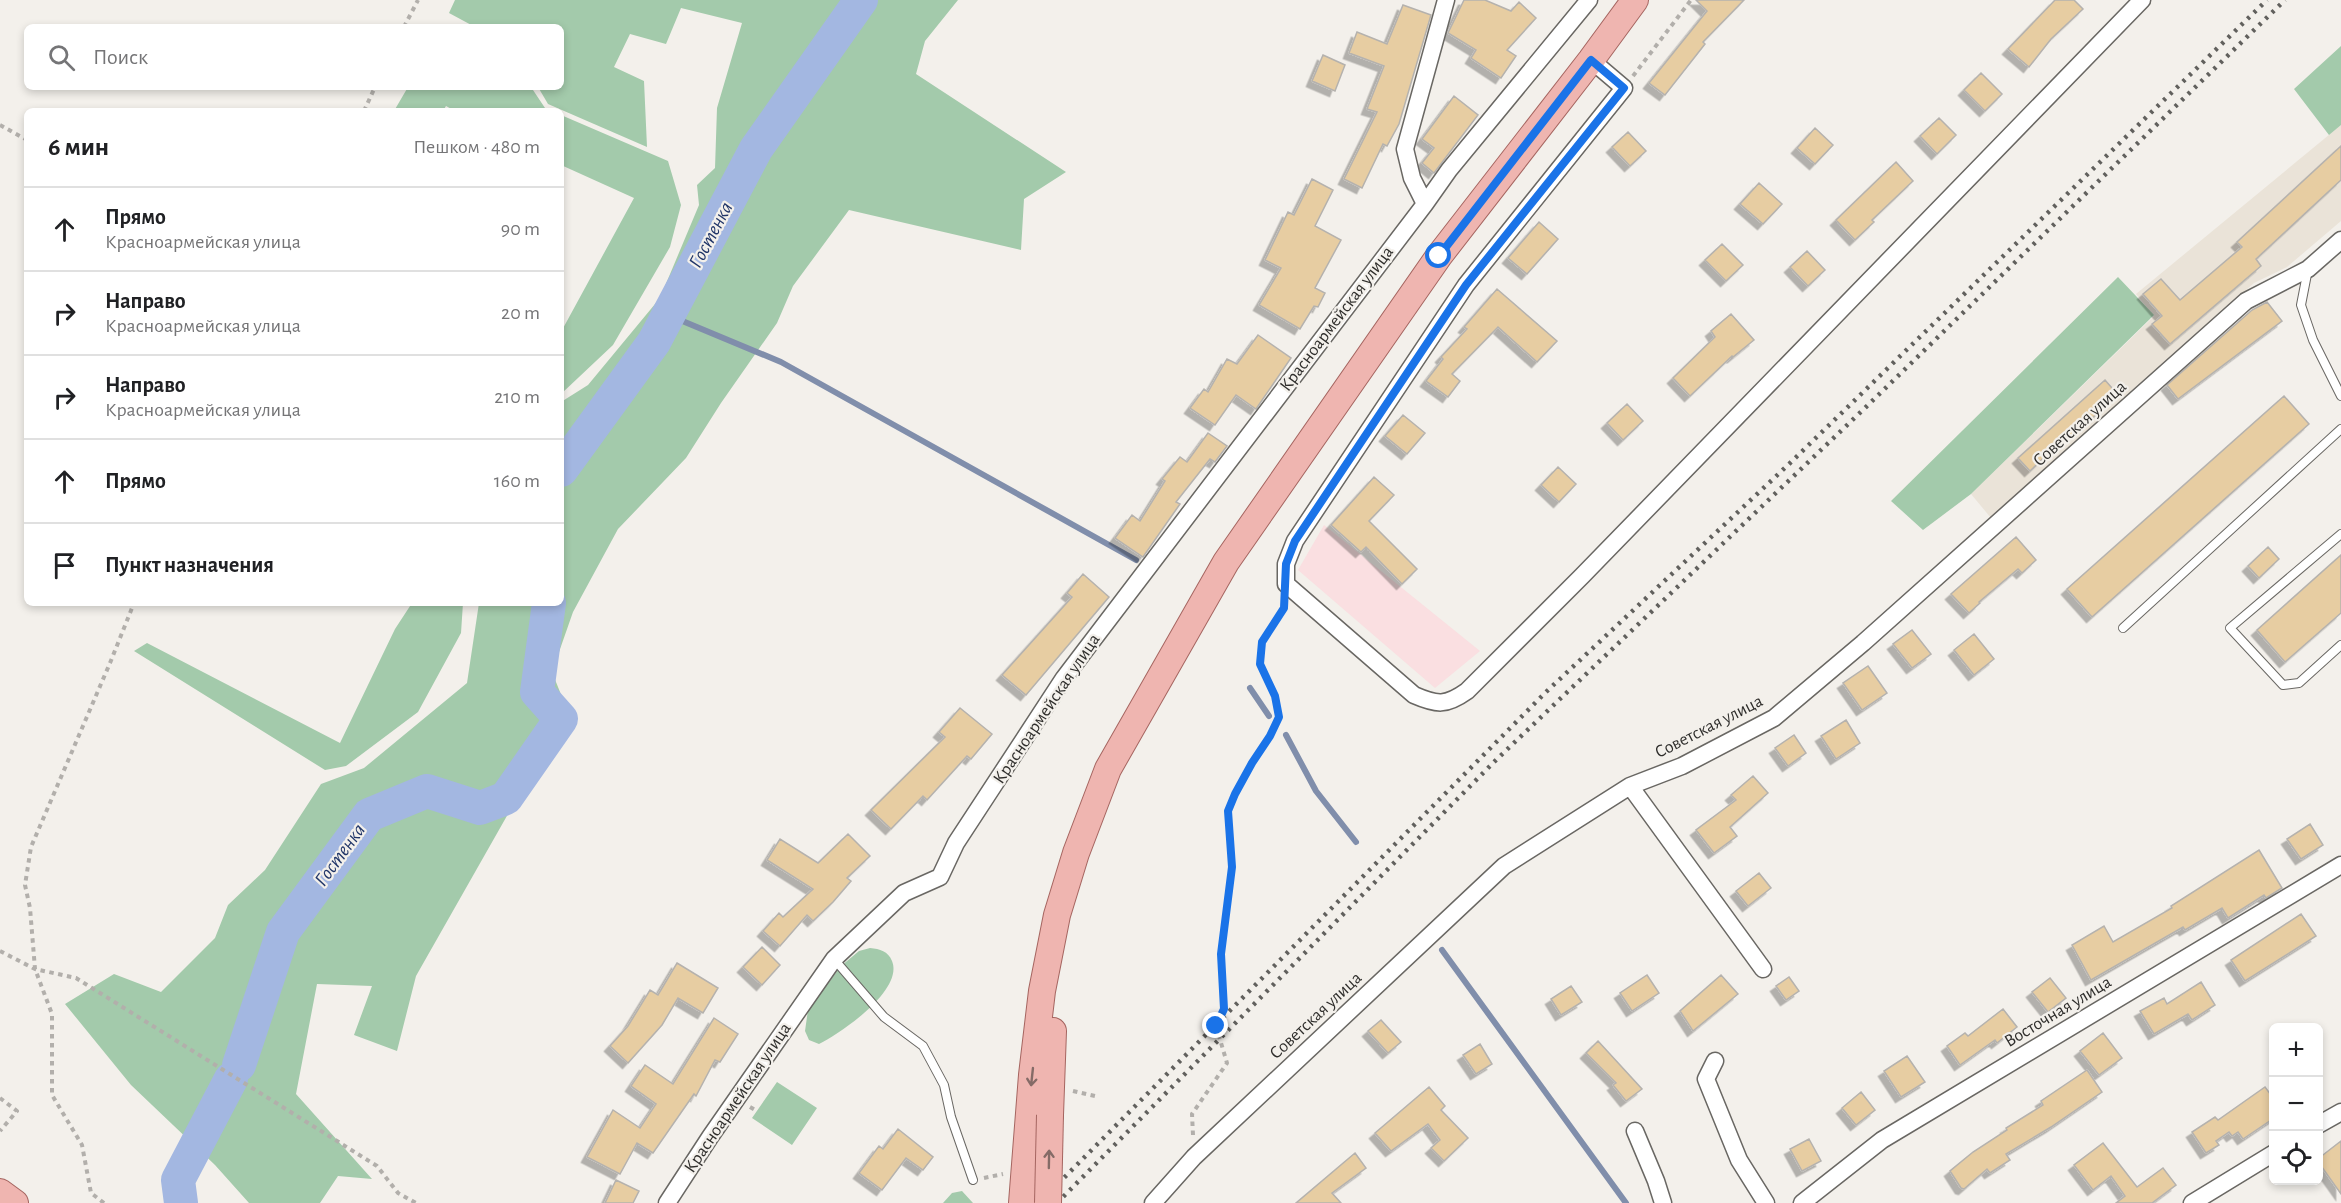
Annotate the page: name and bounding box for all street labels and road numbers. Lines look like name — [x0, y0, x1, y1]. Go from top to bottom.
street label: Красноармейская улица — [1277, 243, 1397, 395]
street label: Советская улица — [2030, 378, 2130, 470]
street label: Красноармейская улица — [990, 631, 1104, 787]
street label: Советская улица — [1652, 692, 1766, 762]
street label: Советская улица — [1267, 969, 1365, 1063]
street label: Восточная улица — [2001, 973, 2115, 1051]
street label: Красноармейская улица — [681, 1020, 795, 1176]

